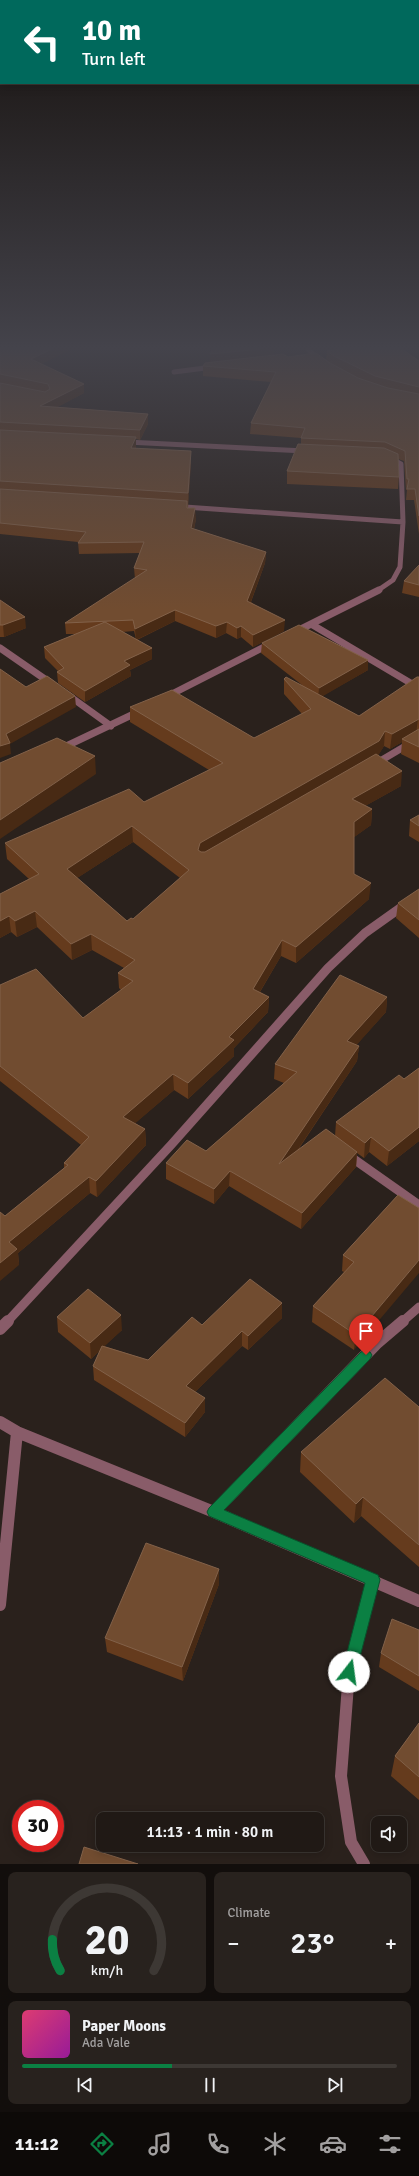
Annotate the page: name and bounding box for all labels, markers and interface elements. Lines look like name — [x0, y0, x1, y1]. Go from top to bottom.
text: 10 m — [82, 14, 141, 48]
icon: left — [16, 16, 68, 68]
text: Turn left — [82, 48, 145, 70]
pin — [349, 1314, 383, 1355]
icon: arrive — [355, 1320, 377, 1342]
position arrow — [328, 1651, 370, 1693]
speed limit sign: 30 — [12, 1800, 64, 1852]
map controls — [371, 1816, 407, 1852]
button: sound — [371, 1816, 407, 1852]
text: 11:13 · 1 min · 80 m — [147, 1823, 273, 1841]
text: Climate — [228, 1905, 270, 1921]
text: 20 — [84, 1914, 129, 1965]
text: 23° — [290, 1925, 334, 1962]
text: − — [228, 1930, 239, 1957]
text: + — [385, 1930, 397, 1957]
text: km/h — [91, 1961, 123, 1978]
text: Paper Moons — [82, 2017, 166, 2035]
text: Ada Vale — [82, 2035, 130, 2051]
icon: previous — [74, 2074, 96, 2096]
icon: pause — [199, 2074, 221, 2096]
icon: next — [324, 2074, 346, 2096]
icon: directions — [88, 2130, 116, 2158]
icon: music — [146, 2130, 174, 2158]
icon: phone — [204, 2130, 232, 2158]
icon: climate — [261, 2130, 289, 2158]
icon: car — [319, 2130, 347, 2158]
icon: filters — [376, 2130, 404, 2158]
text: 11:12 — [15, 2133, 59, 2155]

